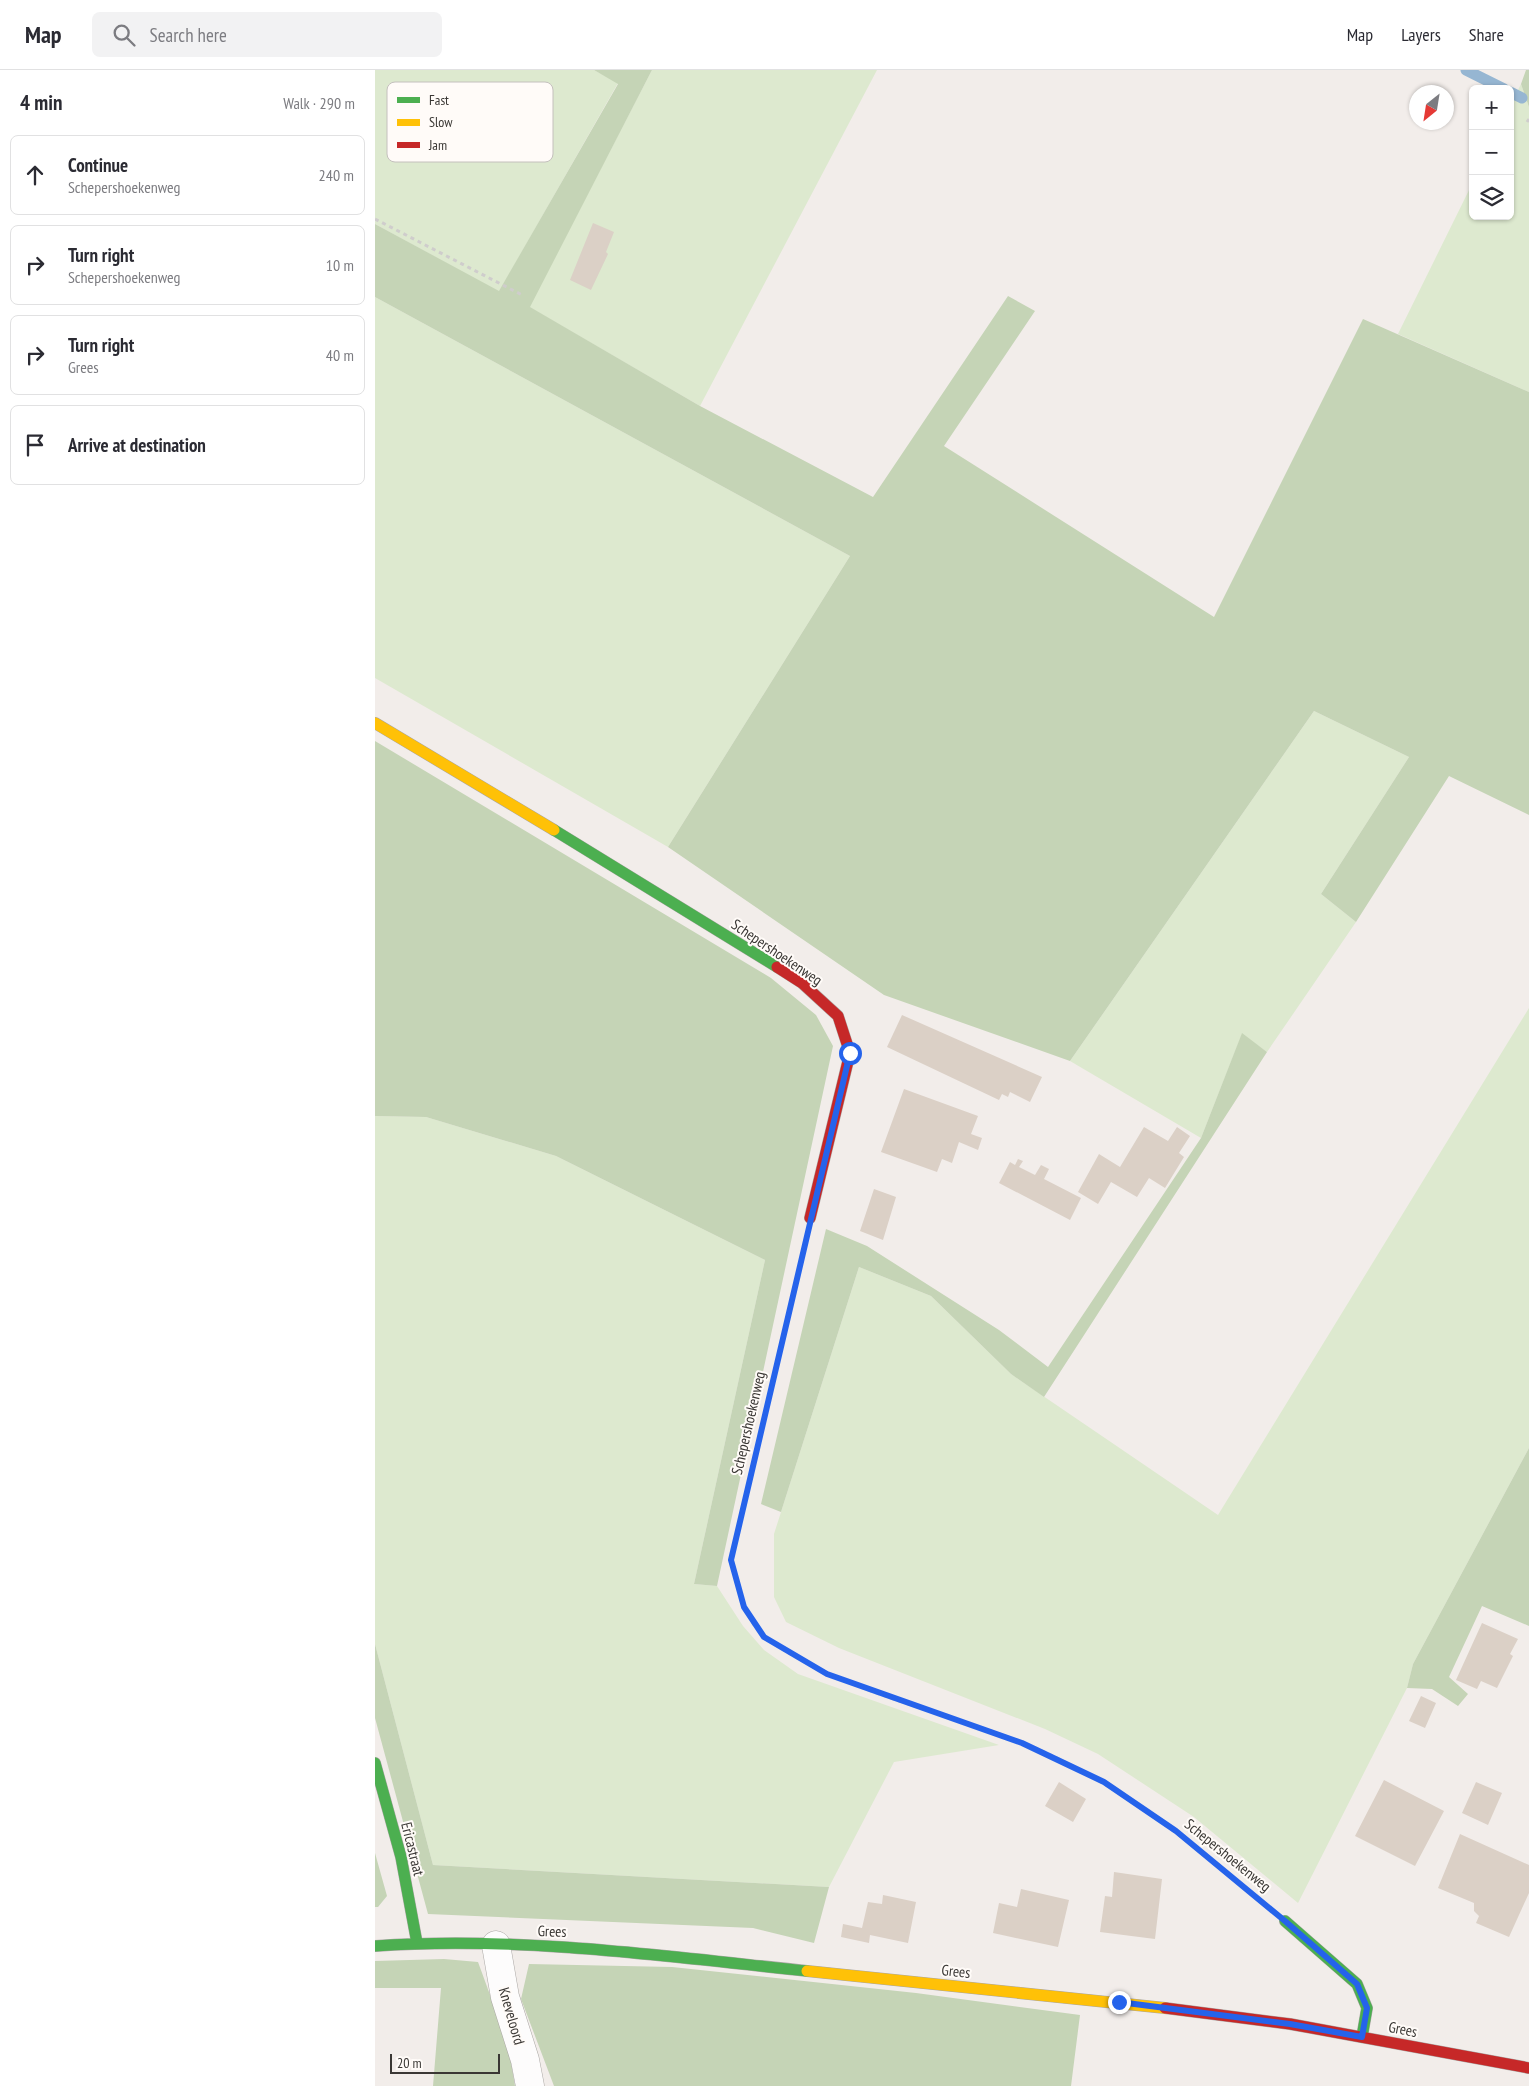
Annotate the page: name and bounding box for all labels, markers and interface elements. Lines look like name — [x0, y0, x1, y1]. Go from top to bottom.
search box — [92, 12, 442, 57]
text: Map — [25, 19, 62, 50]
icon: search — [110, 21, 138, 49]
text: Search here — [150, 23, 227, 47]
text: Map — [1347, 23, 1373, 46]
text: Layers — [1401, 23, 1441, 46]
text: Share — [1469, 23, 1504, 46]
legend — [387, 82, 553, 162]
north arrow — [1409, 85, 1454, 130]
map controls — [1469, 85, 1514, 220]
button: + — [1469, 85, 1514, 130]
text: 4 min — [20, 89, 62, 116]
text: Fast — [429, 91, 449, 109]
text: Walk · 290 m — [283, 93, 355, 113]
text: Slow — [429, 113, 453, 131]
button: − — [1469, 130, 1514, 175]
text: Jam — [428, 136, 447, 154]
text: Continue — [68, 153, 128, 177]
icon: ahead — [21, 161, 49, 189]
text: 240 m — [319, 165, 354, 185]
button: layers — [1469, 175, 1514, 220]
text: Schepershoekenweg — [68, 177, 180, 197]
text: Turn right — [68, 243, 134, 267]
icon: right — [21, 251, 49, 279]
text: 10 m — [326, 255, 354, 275]
text: Schepershoekenweg — [68, 267, 180, 287]
text: Turn right — [68, 333, 134, 357]
icon: right — [21, 341, 49, 369]
text: 40 m — [326, 345, 354, 365]
text: Grees — [68, 357, 99, 377]
icon: arrive — [21, 431, 49, 459]
text: Arrive at destination — [68, 433, 206, 457]
street label: Schepershoekenweg — [728, 915, 826, 989]
route start — [839, 1042, 862, 1065]
street label: Schepershoekenweg — [727, 1369, 769, 1477]
street label: Schepershoekenweg — [1181, 1814, 1275, 1896]
street label: Ericastraat — [397, 1820, 429, 1878]
street label: Grees — [537, 1921, 567, 1941]
street label: Grees — [941, 1960, 971, 1982]
street label: Kneveloord — [495, 1985, 529, 2047]
route end — [1108, 1991, 1131, 2014]
street label: Grees — [1387, 2017, 1419, 2041]
scale bar — [390, 2051, 500, 2074]
text: 20 m — [397, 2054, 422, 2072]

